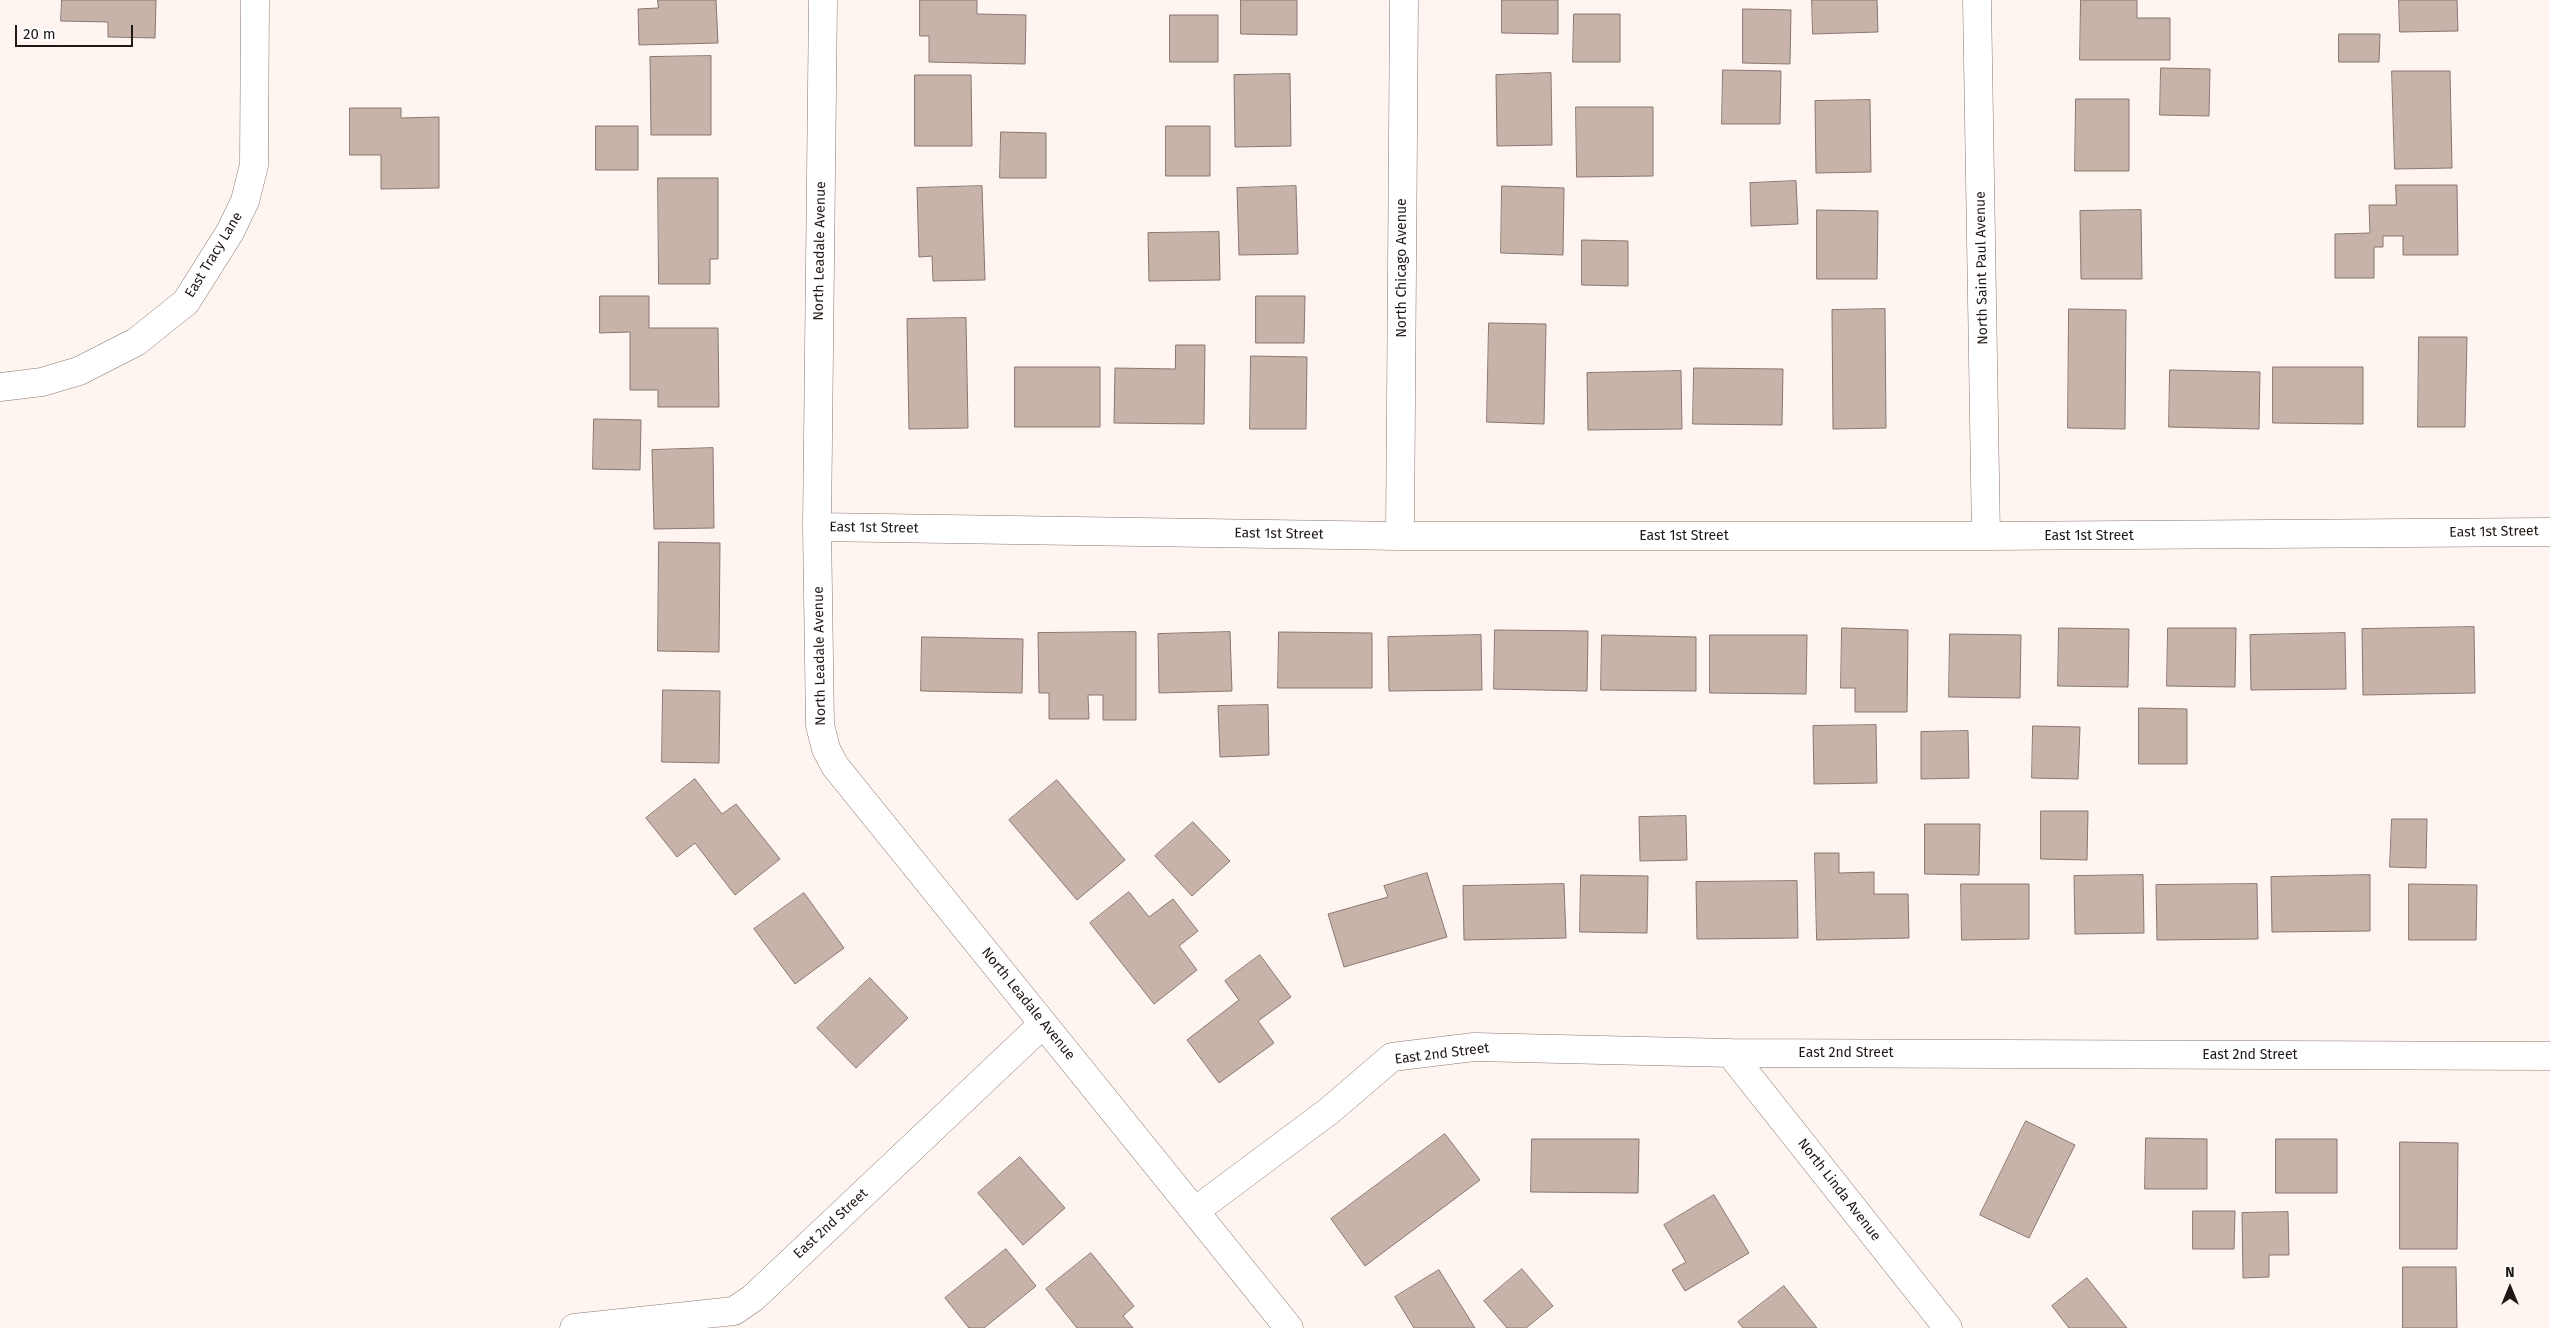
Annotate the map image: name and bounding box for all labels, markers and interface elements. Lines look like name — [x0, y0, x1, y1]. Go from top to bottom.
scale bar — [18, 15, 135, 47]
text: 20 m — [23, 25, 56, 43]
street label: North Leadale Avenue — [810, 181, 830, 321]
street label: North Saint Paul Avenue — [1972, 191, 1992, 345]
street label: North Chicago Avenue — [1394, 198, 1410, 338]
street label: East Tracy Lane — [182, 209, 246, 301]
street label: East 1st Street — [829, 519, 919, 537]
street label: East 1st Street — [2449, 523, 2539, 541]
street label: East 1st Street — [1234, 525, 1324, 543]
street label: East 1st Street — [1639, 528, 1729, 544]
street label: East 1st Street — [2044, 528, 2134, 544]
street label: North Leadale Avenue — [810, 586, 830, 726]
street label: North Leadale Avenue — [978, 944, 1078, 1064]
street label: East 2nd Street — [1394, 1040, 1490, 1068]
street label: East 2nd Street — [1798, 1045, 1894, 1061]
street label: East 2nd Street — [2202, 1047, 2298, 1063]
street label: North Linda Avenue — [1794, 1135, 1884, 1245]
street label: East 2nd Street — [790, 1185, 872, 1263]
north arrow — [2485, 1263, 2535, 1313]
text: N — [2505, 1264, 2515, 1281]

